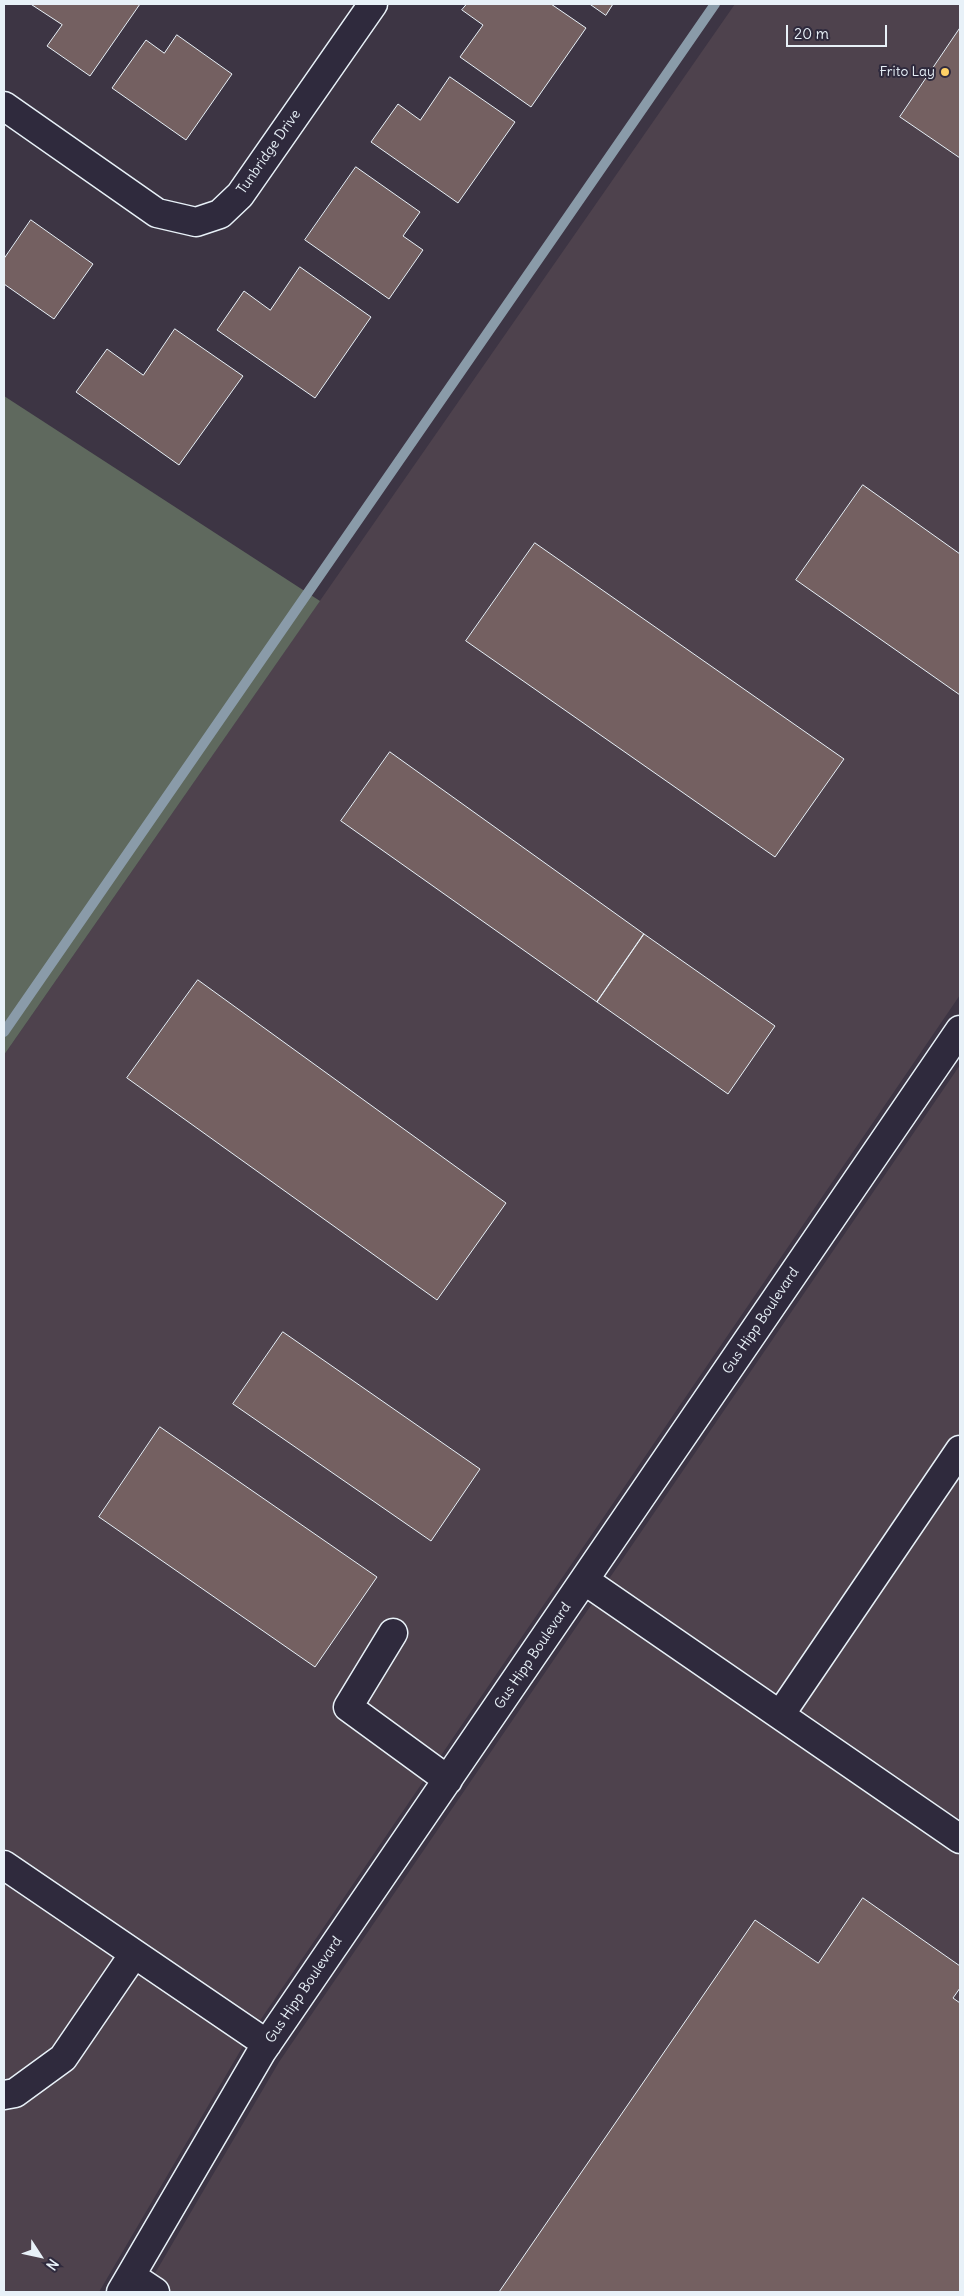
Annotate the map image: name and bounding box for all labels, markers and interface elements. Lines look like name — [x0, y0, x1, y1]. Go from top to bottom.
scale bar — [789, 15, 890, 47]
text: 20 m — [794, 24, 829, 43]
place label: Frito Lay — [880, 64, 935, 80]
marker: Frito Lay — [939, 66, 951, 78]
street label: Tunbridge Drive — [234, 107, 304, 197]
street label: Gus Hipp Boulevard — [719, 1265, 803, 1377]
street label: Gus Hipp Boulevard — [491, 1600, 575, 1712]
street label: Gus Hipp Boulevard — [262, 1934, 346, 2046]
north arrow — [15, 2231, 65, 2281]
text: N — [42, 2255, 62, 2274]

